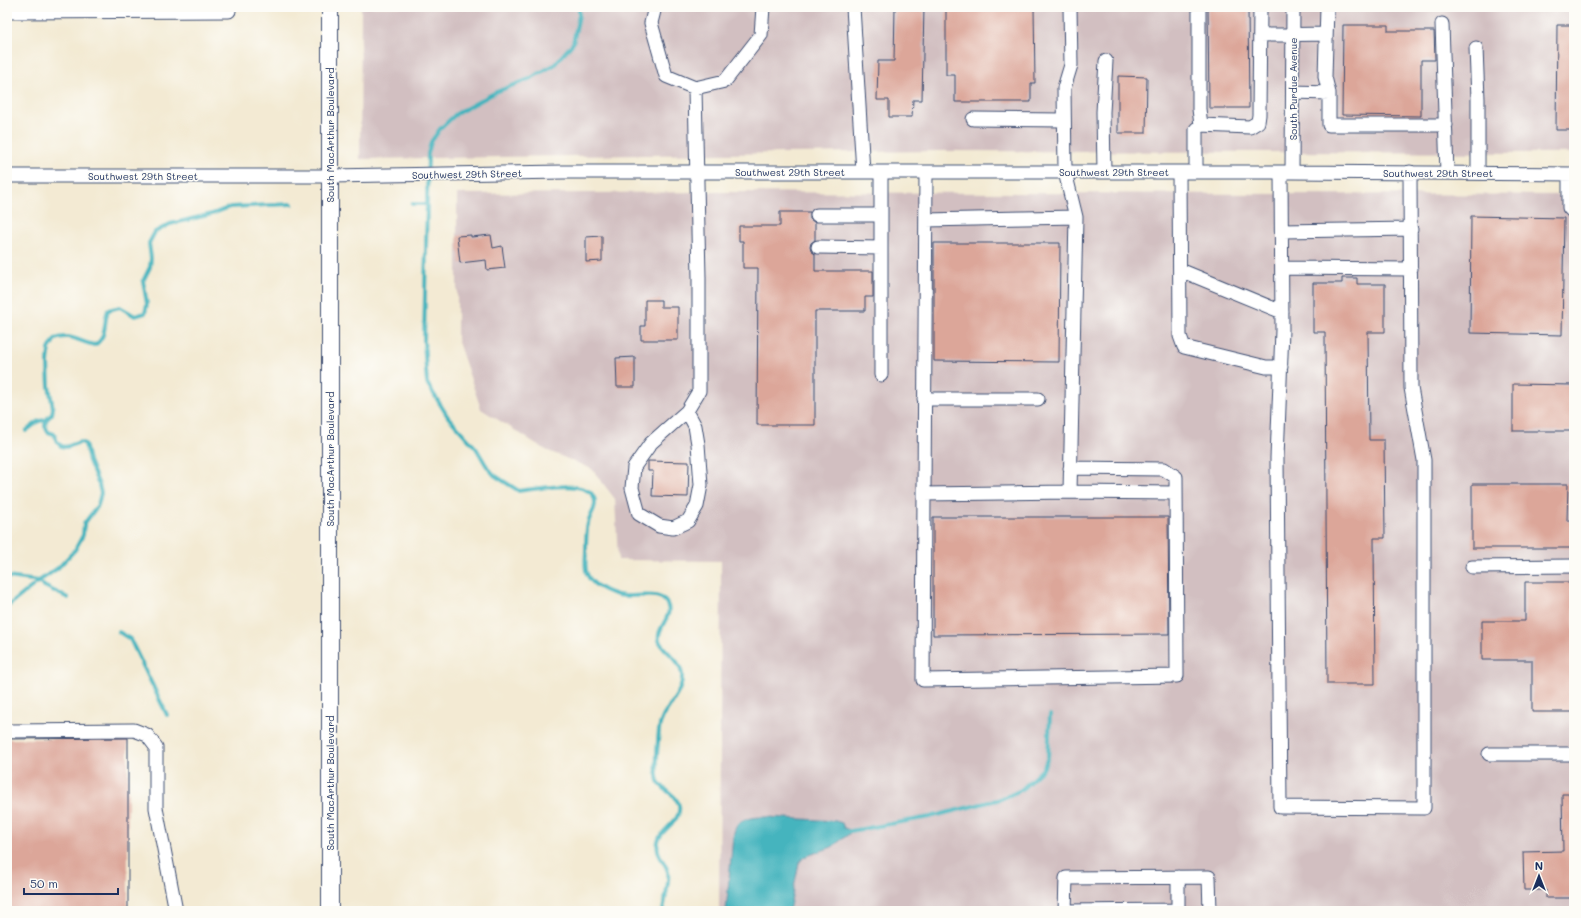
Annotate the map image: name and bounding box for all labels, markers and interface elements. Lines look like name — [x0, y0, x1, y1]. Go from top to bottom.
street label: South Purdue Avenue — [1286, 38, 1300, 140]
street label: South MacArthur Boulevard — [323, 67, 337, 203]
street label: Southwest 29th Street — [735, 165, 845, 179]
street label: Southwest 29th Street — [1059, 165, 1169, 179]
street label: Southwest 29th Street — [412, 166, 522, 182]
street label: Southwest 29th Street — [1383, 166, 1493, 180]
street label: Southwest 29th Street — [88, 169, 198, 183]
street label: South MacArthur Boulevard — [323, 391, 337, 527]
street label: South MacArthur Boulevard — [323, 715, 337, 851]
north arrow — [1519, 856, 1559, 896]
text: N — [1535, 858, 1543, 873]
scale bar — [24, 870, 118, 896]
text: 50 m — [30, 875, 58, 891]

